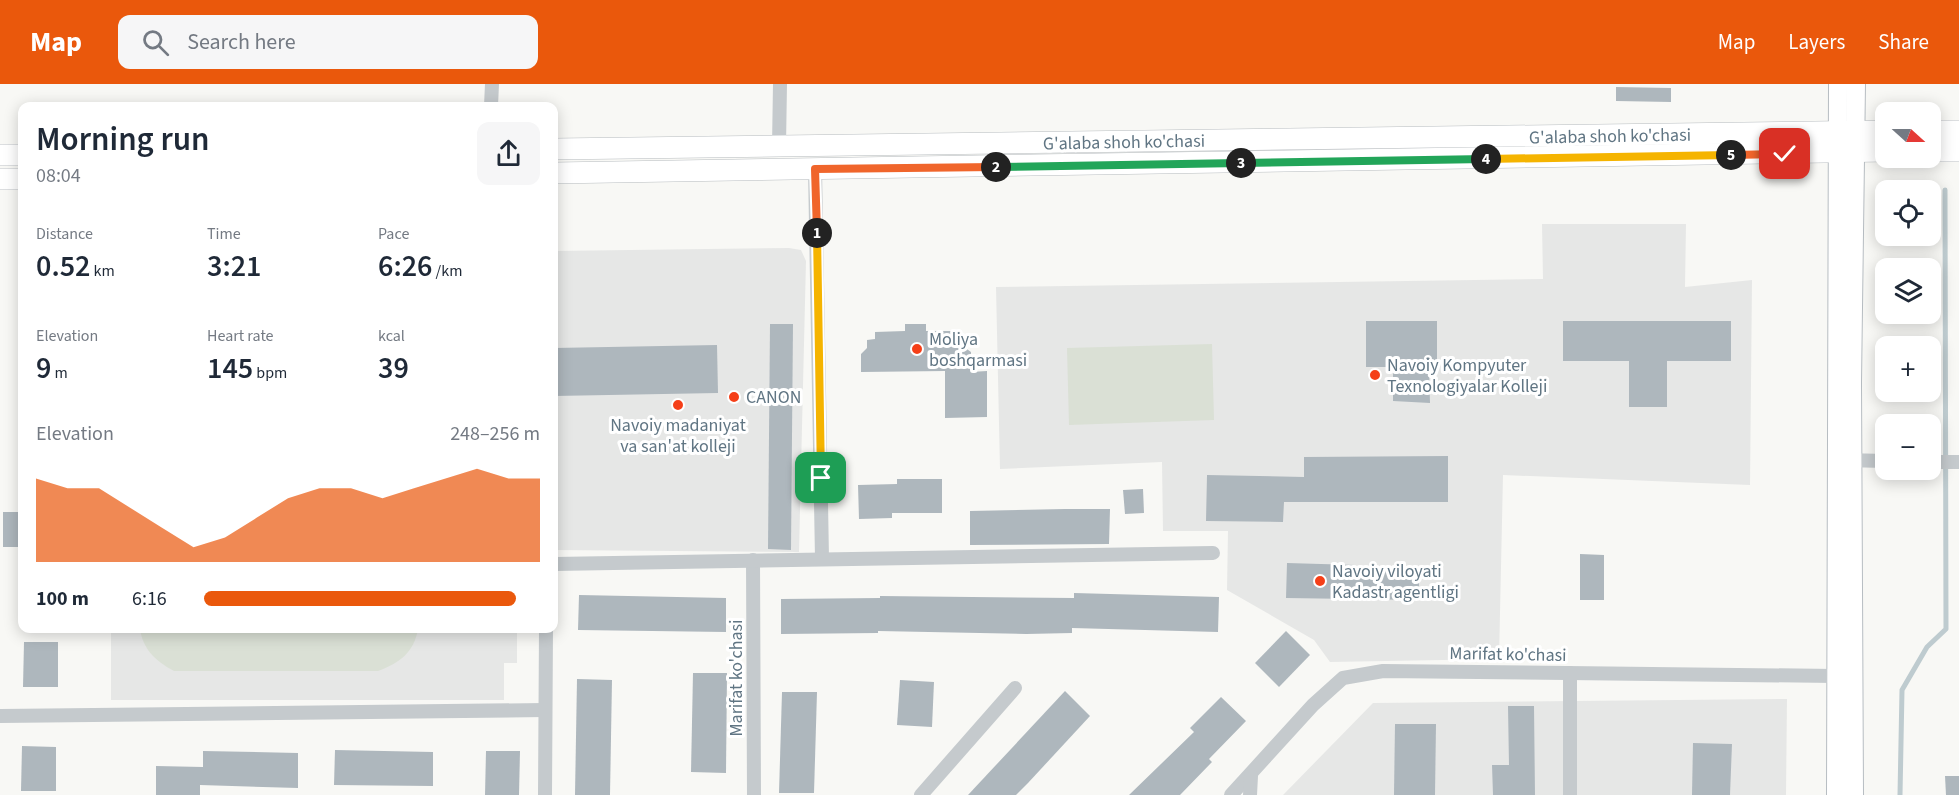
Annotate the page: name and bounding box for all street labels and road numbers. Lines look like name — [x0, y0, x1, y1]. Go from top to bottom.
street label: G'alaba shoh ko'chasi — [1529, 123, 1691, 150]
street label: G'alaba shoh ko'chasi — [1043, 129, 1205, 156]
street label: Marifat ko'chasi — [724, 619, 749, 737]
street label: Marifat ko'chasi — [1449, 641, 1567, 668]

